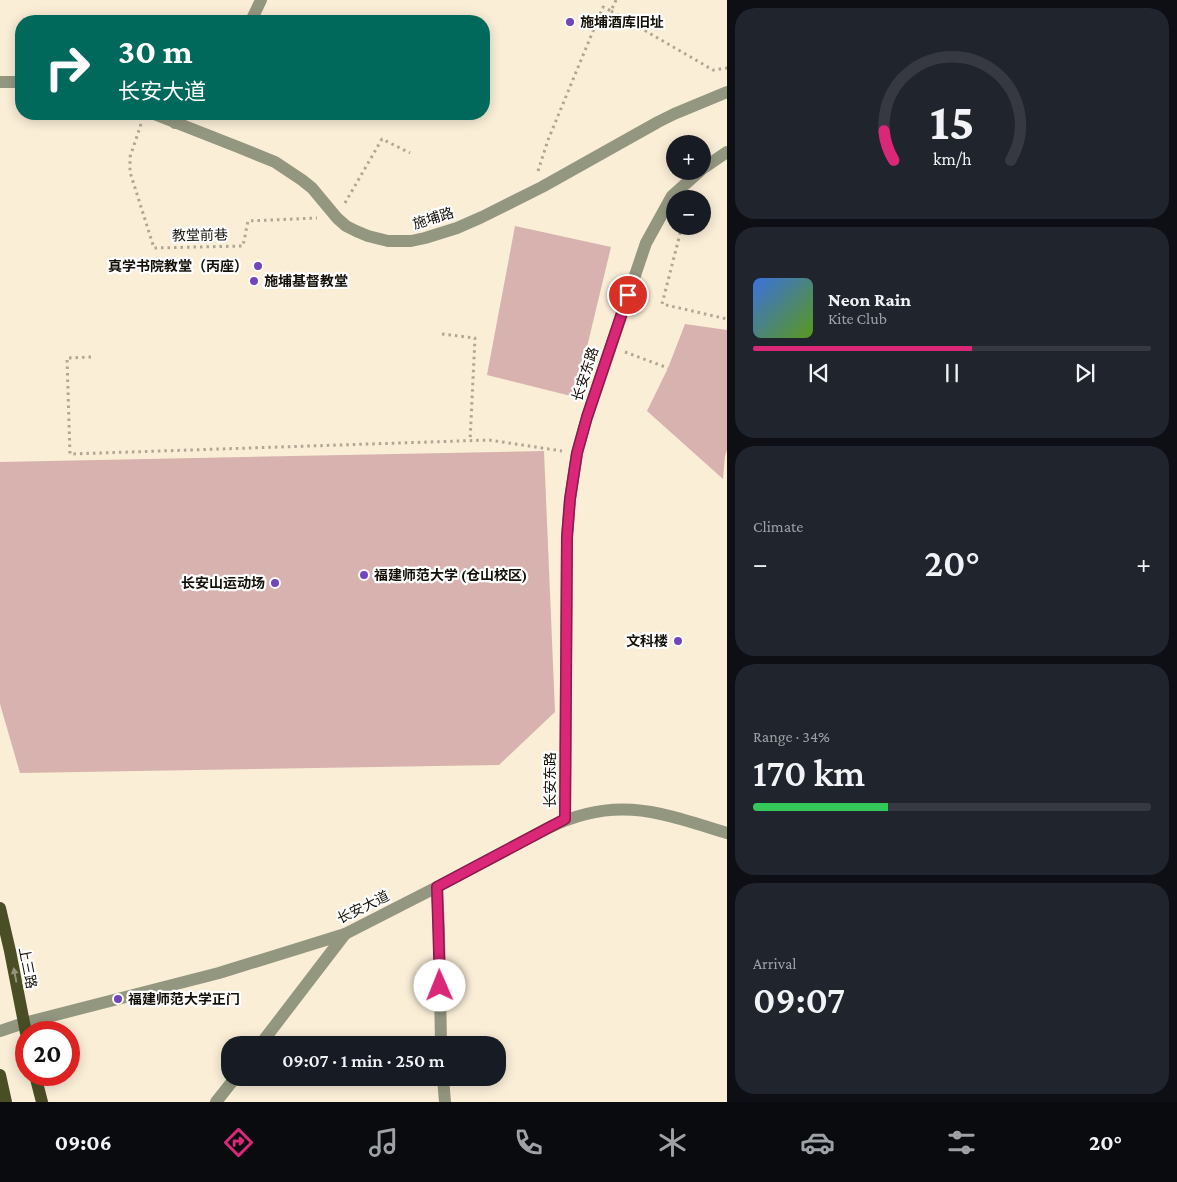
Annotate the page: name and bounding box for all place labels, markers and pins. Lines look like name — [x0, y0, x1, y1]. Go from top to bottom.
place label: 施埔酒库旧址 — [580, 14, 664, 30]
marker: 施埔酒库旧址 — [564, 16, 576, 28]
place label: 真学书院教堂（丙座） — [108, 258, 248, 274]
marker: 真学书院教堂（丙座） — [252, 260, 264, 272]
place label: 施埔基督教堂 — [264, 273, 348, 289]
pin — [607, 274, 649, 316]
marker: 施埔基督教堂 — [248, 275, 260, 287]
place label: 福建师范大学 (仓山校区) — [374, 567, 527, 584]
marker: 福建师范大学 (仓山校区) — [358, 569, 370, 581]
place label: 长安山运动场 — [181, 575, 265, 591]
marker: 长安山运动场 — [269, 577, 281, 589]
place label: 文科楼 — [626, 633, 668, 649]
marker: 文科楼 — [672, 635, 684, 647]
place label: 福建师范大学正门 — [128, 991, 240, 1007]
marker: 福建师范大学正门 — [112, 993, 124, 1005]

